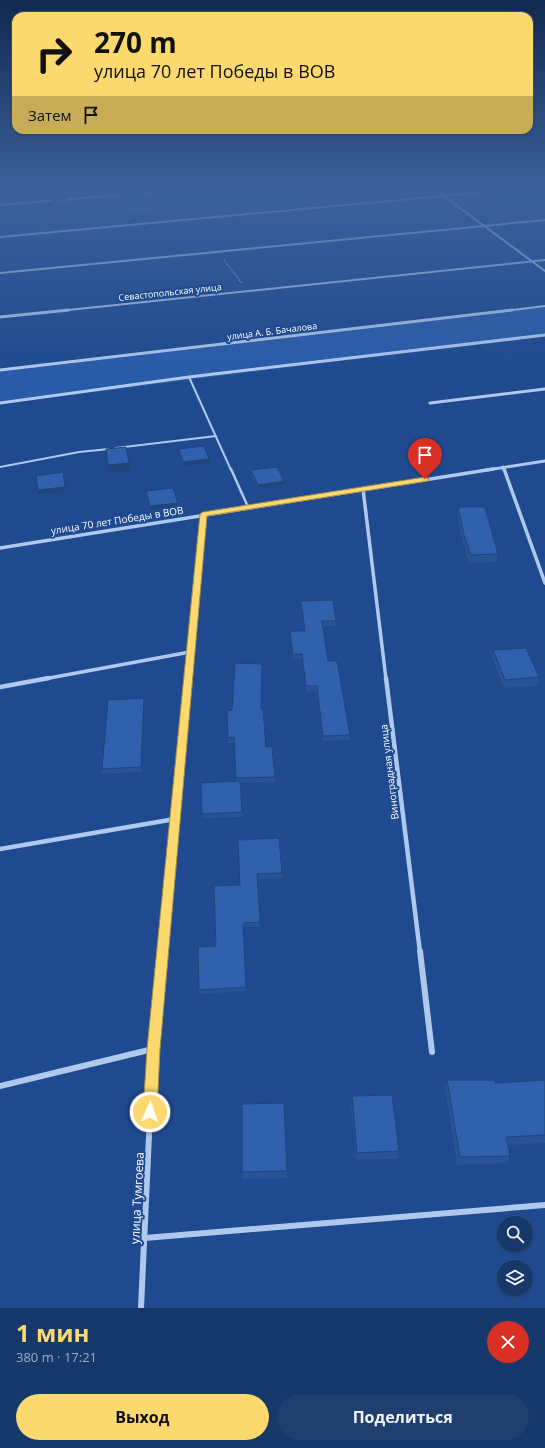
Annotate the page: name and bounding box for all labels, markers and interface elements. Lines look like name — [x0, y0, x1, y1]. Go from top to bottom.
text: 270 m — [94, 23, 177, 61]
icon: right — [28, 28, 80, 80]
text: улица 70 лет Победы в ВОВ — [94, 59, 335, 83]
icon: arrive — [80, 104, 102, 126]
text: Затем — [28, 105, 72, 125]
street label: Севастопольская улица — [118, 280, 222, 304]
street label: улица А. Б. Бачалова — [226, 319, 318, 343]
pin — [408, 438, 442, 479]
icon: arrive — [414, 444, 436, 466]
street label: улица 70 лет Победы в ВОВ — [50, 503, 184, 537]
street label: Виноградная улица — [376, 724, 402, 820]
position arrow — [129, 1091, 171, 1133]
street label: улица Тумгоева — [126, 1152, 148, 1244]
map controls — [497, 1216, 533, 1296]
button: search — [497, 1216, 533, 1252]
button: layers — [497, 1260, 533, 1296]
text: 1 мин — [16, 1316, 89, 1349]
button: close — [487, 1321, 529, 1363]
text: 380 m · 17:21 — [16, 1348, 97, 1366]
button: Выход — [16, 1394, 269, 1440]
button: Поделиться — [277, 1394, 529, 1440]

